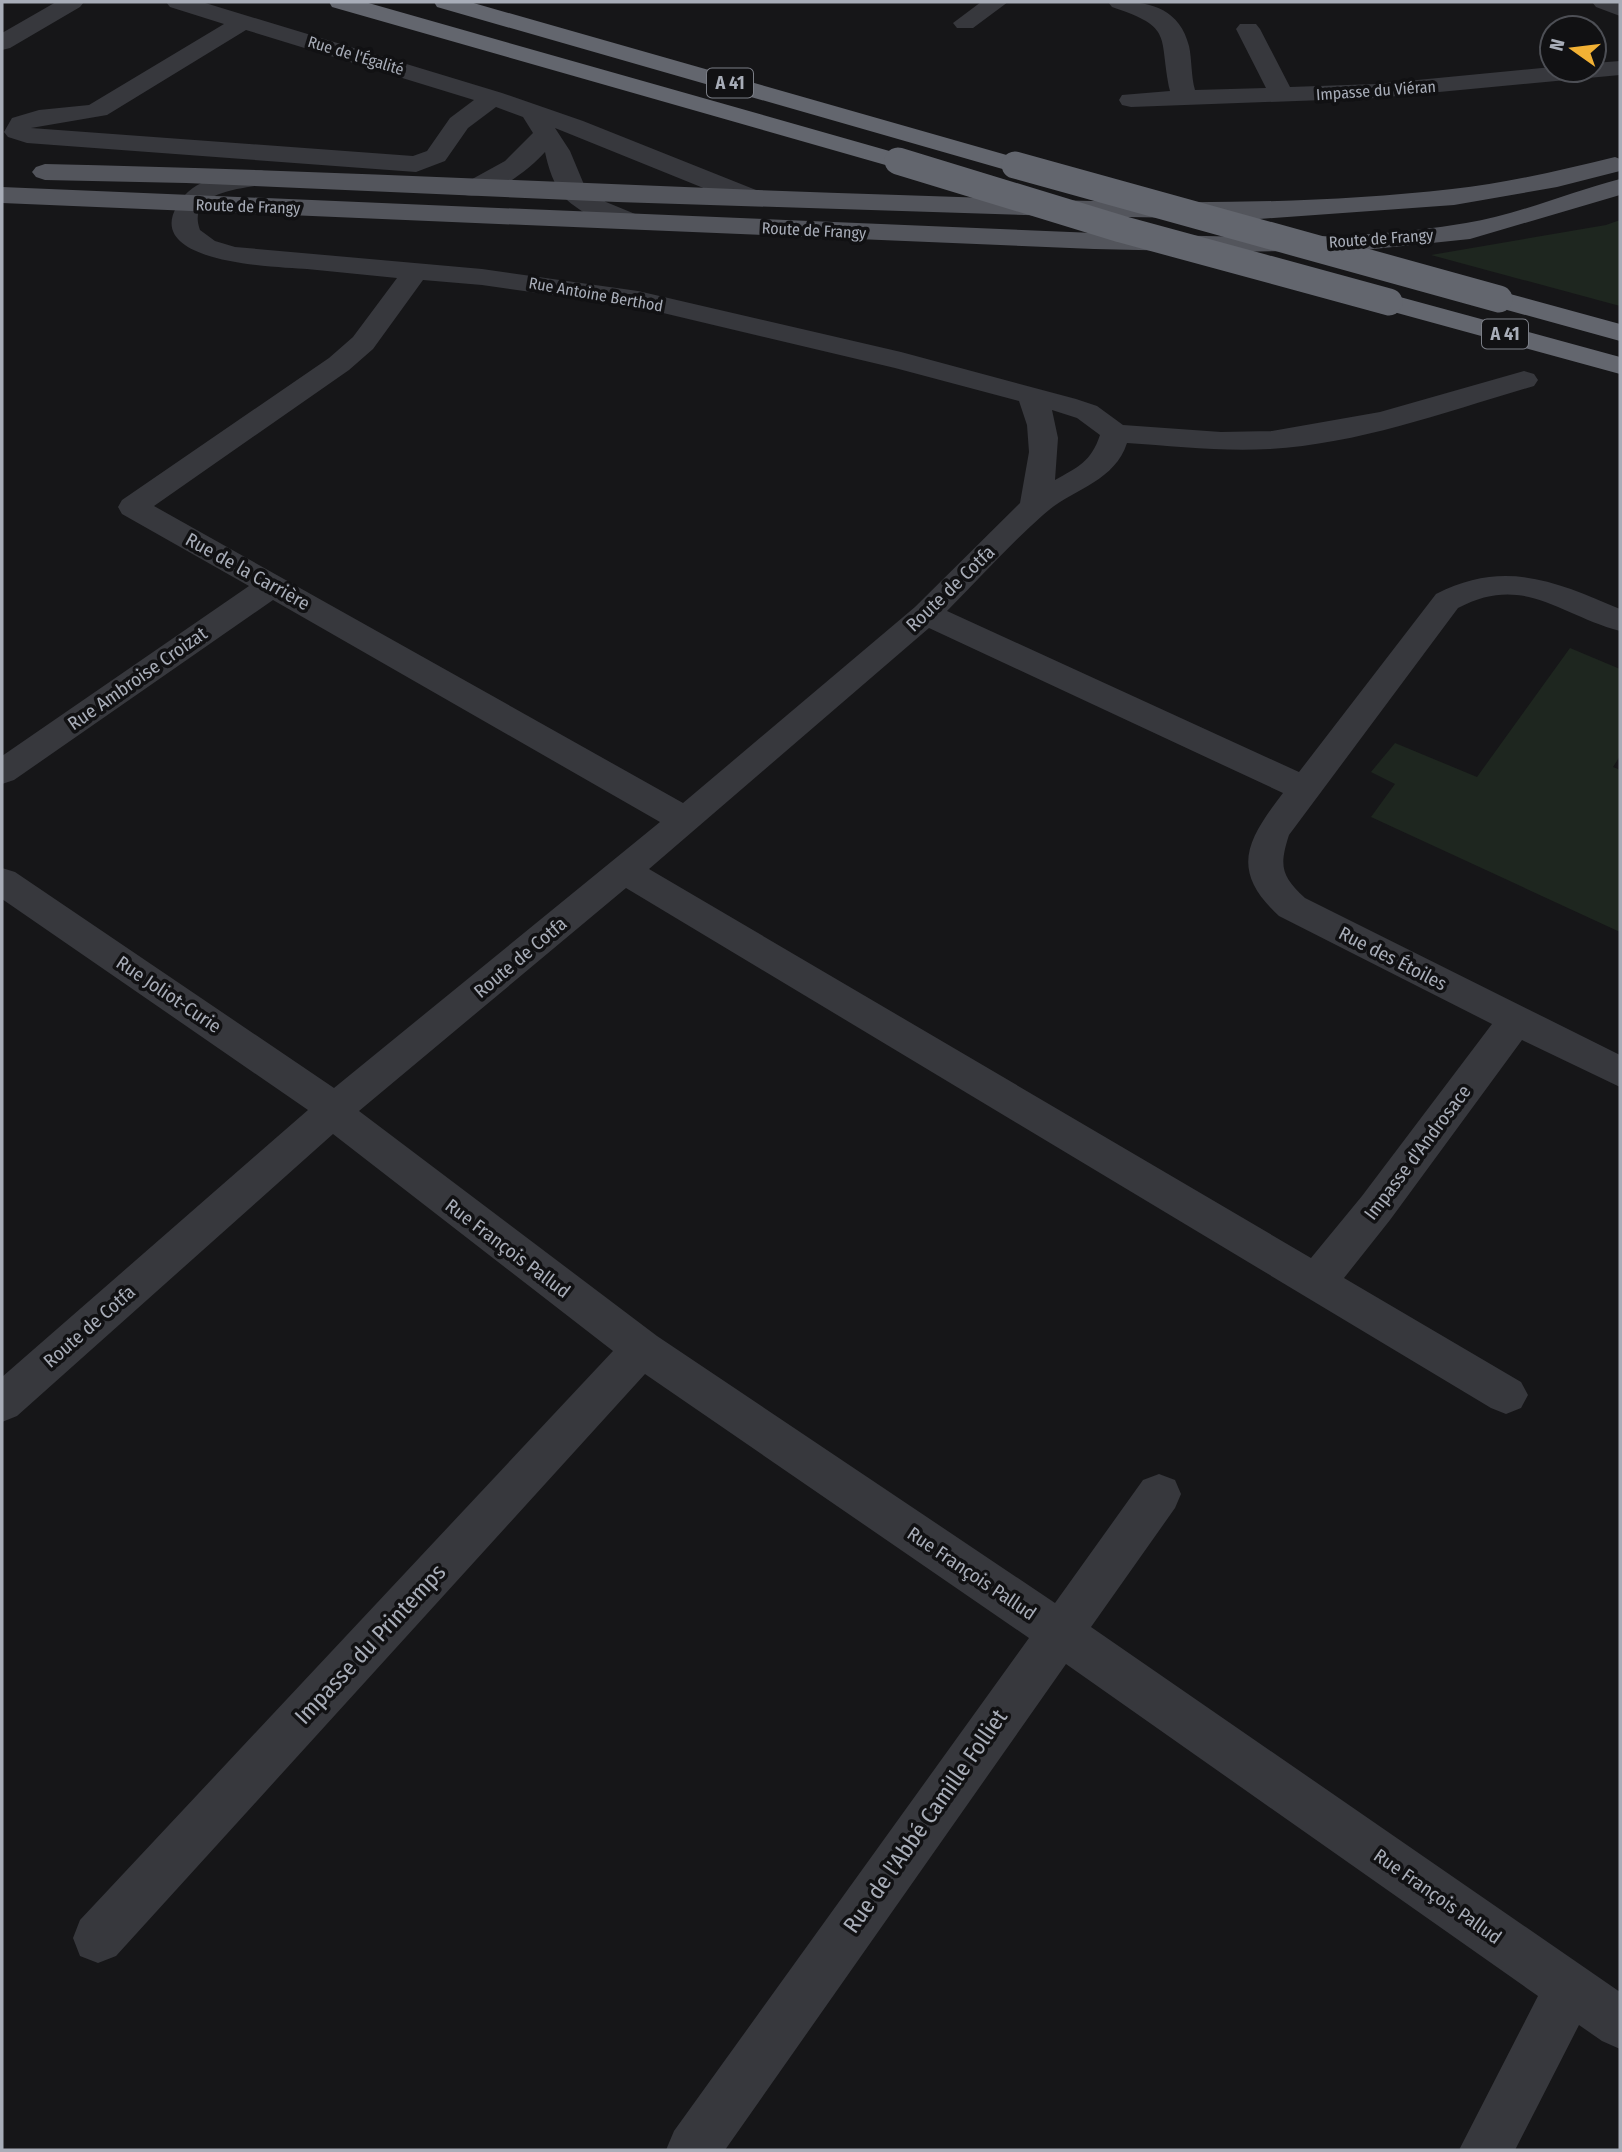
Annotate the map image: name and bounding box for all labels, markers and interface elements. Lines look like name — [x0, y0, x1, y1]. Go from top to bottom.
north arrow — [1538, 14, 1608, 84]
street label: Rue de l'Égalité — [306, 32, 406, 79]
text: N — [1544, 37, 1570, 53]
road number: A 41 — [707, 68, 753, 98]
street label: Impasse du Viéran — [1316, 77, 1437, 104]
street label: Route de Frangy — [195, 195, 301, 218]
street label: Route de Frangy — [761, 218, 868, 243]
street label: Route de Frangy — [1328, 225, 1435, 252]
street label: Rue Antoine Berthod — [527, 273, 665, 316]
road number: A 41 — [1482, 320, 1528, 348]
street label: Rue de la Carrière — [182, 528, 314, 615]
street label: Route de Cotfa — [901, 540, 999, 636]
street label: Rue Ambroise Croizat — [63, 621, 212, 735]
street label: Route de Cotfa — [469, 912, 571, 1003]
street label: Rue des Étoiles — [1335, 921, 1451, 995]
street label: Rue Joliot-Curie — [112, 951, 226, 1038]
street label: Impasse d'Androsace — [1359, 1080, 1476, 1224]
street label: Rue François Pallud — [441, 1194, 575, 1303]
street label: Route de Cotfa — [39, 1280, 140, 1372]
street label: Rue François Pallud — [903, 1522, 1041, 1625]
street label: Impasse du Printemps — [289, 1558, 451, 1730]
street label: Rue de l'Abbé Camille Folliet — [837, 1703, 1013, 1938]
street label: Rue François Pallud — [1369, 1844, 1506, 1949]

